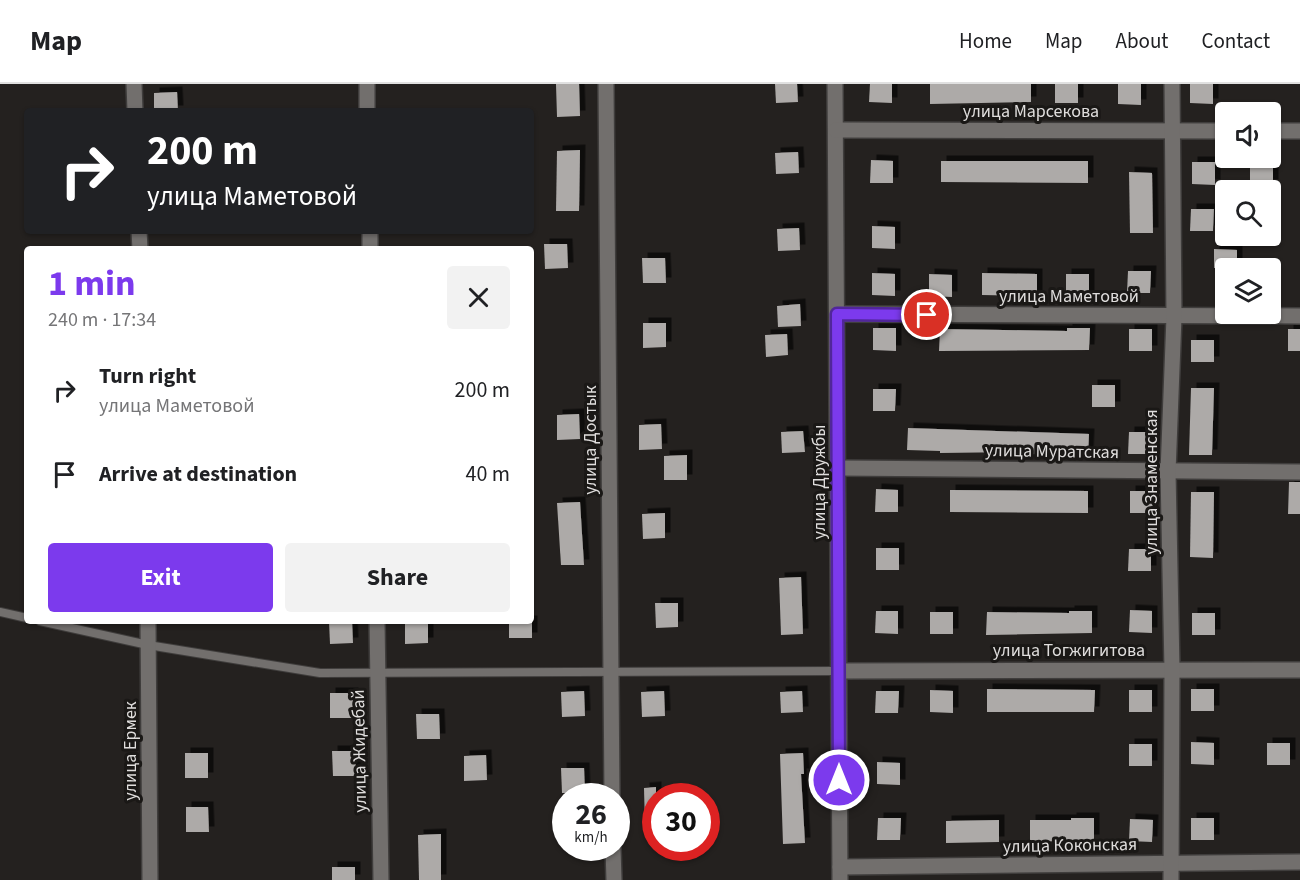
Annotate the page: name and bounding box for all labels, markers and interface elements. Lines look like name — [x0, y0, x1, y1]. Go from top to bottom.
text: Map — [30, 21, 82, 61]
text: Home — [959, 26, 1012, 56]
text: Map — [1045, 26, 1083, 56]
text: About — [1116, 26, 1168, 56]
text: Contact — [1201, 26, 1270, 56]
street label: улица Марсекова — [963, 99, 1099, 124]
map controls — [1215, 102, 1281, 324]
button: sound — [1215, 102, 1281, 168]
text: 200 m — [147, 121, 258, 181]
icon: right — [48, 132, 126, 210]
text: улица Маметовой — [147, 177, 357, 216]
button: search — [1215, 180, 1281, 246]
text: 1 min — [48, 258, 136, 309]
button: layers — [1215, 258, 1281, 324]
button: close — [447, 266, 510, 329]
street label: улица Маметовой — [999, 284, 1139, 309]
pin — [901, 289, 952, 340]
icon: arrive — [910, 298, 943, 331]
text: 240 m · 17:34 — [48, 306, 156, 334]
text: Turn right — [99, 360, 196, 392]
icon: right — [48, 374, 81, 407]
text: 200 m — [455, 374, 510, 406]
street label: улица Достык — [578, 385, 603, 495]
text: улица Маметовой — [99, 392, 255, 420]
street label: улица Знаменская — [1139, 409, 1164, 555]
street label: улица Дружбы — [807, 425, 832, 540]
street label: улица Муратская — [985, 438, 1119, 465]
icon: arrive — [48, 458, 81, 491]
text: Arrive at destination — [99, 458, 297, 490]
text: 40 m — [465, 458, 510, 490]
button: Exit — [48, 543, 273, 612]
button: Share — [285, 543, 510, 612]
street label: улица Тогжигитова — [993, 638, 1145, 663]
street label: улица Жидебай — [346, 689, 373, 813]
street label: улица Ермек — [118, 701, 143, 801]
position arrow — [807, 748, 871, 812]
speed limit sign: 30 — [642, 783, 720, 861]
text: 26 — [575, 793, 607, 836]
text: km/h — [574, 827, 608, 848]
street label: улица Коконская — [1003, 832, 1138, 859]

